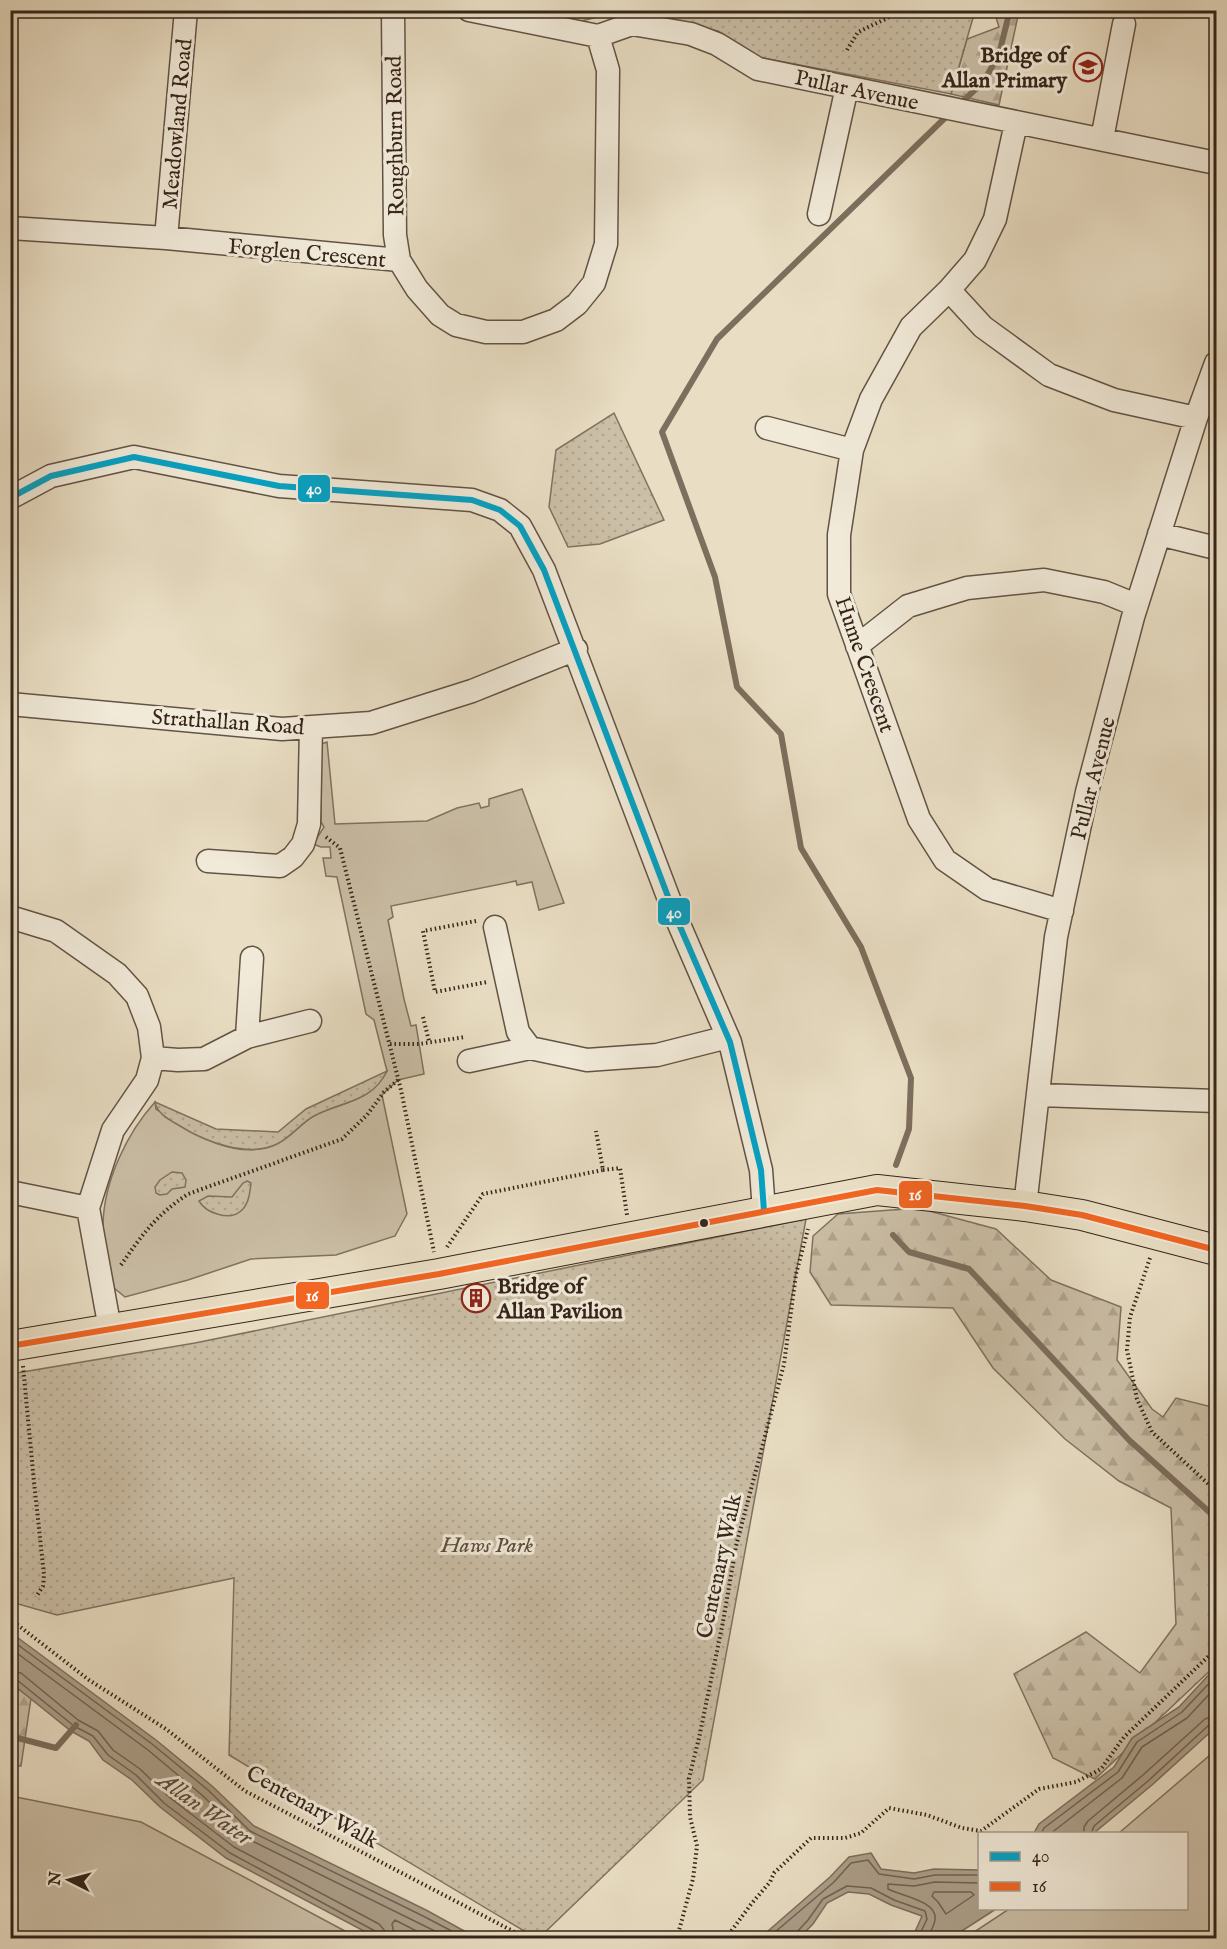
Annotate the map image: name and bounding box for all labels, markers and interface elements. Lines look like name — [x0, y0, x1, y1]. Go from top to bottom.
street label: Meadowland Road — [157, 37, 199, 211]
place label: Bridge of Allan Primary — [941, 42, 1071, 95]
school or university icon: Bridge of Allan Primary — [1072, 51, 1104, 83]
street label: Roughburn Road — [381, 55, 411, 217]
street label: Pullar Avenue — [792, 64, 921, 118]
street label: Forglen Crescent — [227, 233, 387, 275]
line badge: 40 — [297, 474, 331, 503]
text: 40 — [306, 480, 322, 500]
street label: Hume Crescent — [828, 593, 901, 737]
street label: Strathallan Road — [151, 704, 305, 742]
street label: Pullar Avenue — [1065, 714, 1123, 843]
line badge: 40 — [657, 897, 691, 926]
text: 40 — [666, 904, 682, 924]
line badge: 16 — [898, 1180, 933, 1209]
text: 16 — [909, 1186, 923, 1206]
unlabelled marker — [698, 1217, 710, 1229]
place label: Bridge of Allan Pavilion — [496, 1273, 623, 1326]
line badge: 16 — [295, 1281, 330, 1310]
building icon: Bridge of Allan Pavilion — [460, 1282, 492, 1314]
text: 16 — [306, 1287, 320, 1307]
street label: Centenary Walk — [691, 1491, 749, 1641]
park label: Haws Park — [440, 1532, 533, 1560]
street label: Centenary Walk — [241, 1760, 383, 1856]
water label: Allan Water — [148, 1763, 260, 1854]
legend — [978, 1832, 1188, 1910]
text: 40 — [1032, 1846, 1050, 1869]
north arrow — [39, 1850, 99, 1910]
text: N — [45, 1871, 67, 1888]
text: 16 — [1032, 1876, 1047, 1899]

